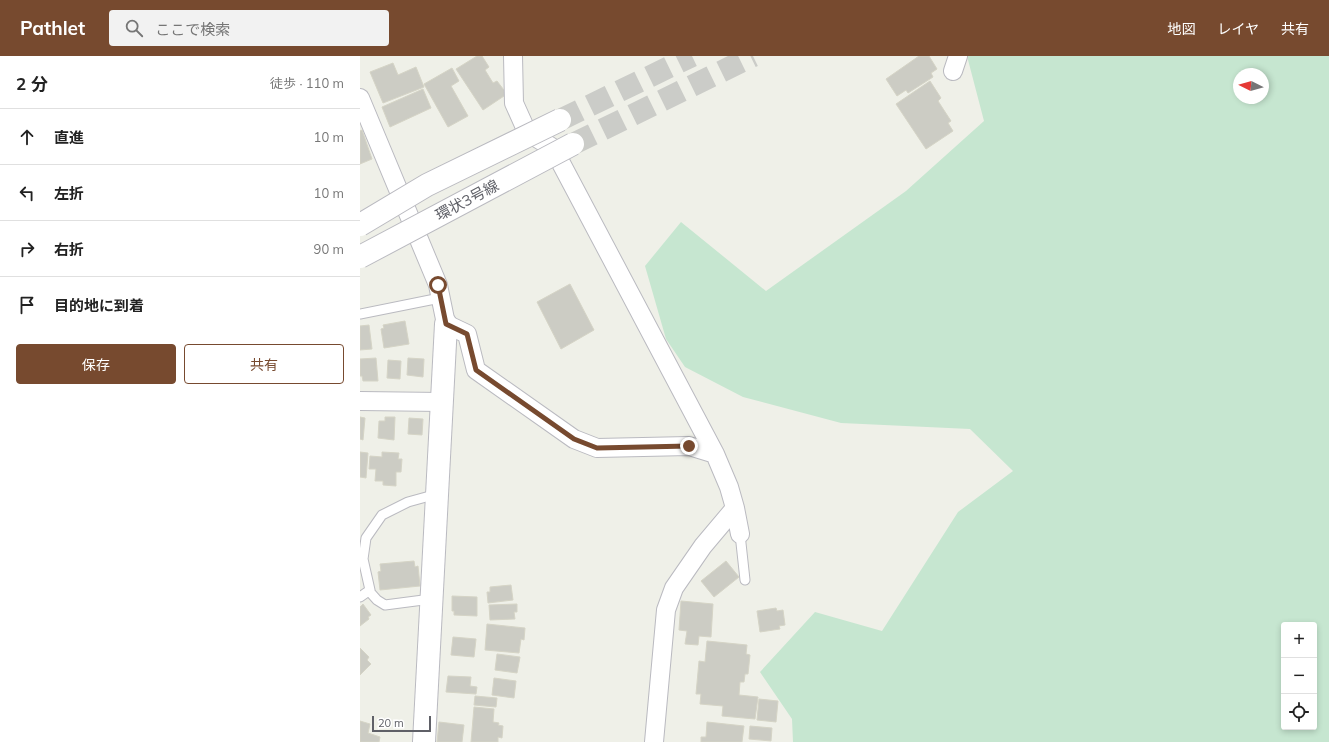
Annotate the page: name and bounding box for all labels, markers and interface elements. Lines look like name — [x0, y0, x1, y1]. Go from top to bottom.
search box — [109, 10, 389, 46]
text: Pathlet — [20, 16, 85, 40]
icon: search — [123, 17, 145, 39]
text: ここで検索 — [155, 20, 230, 39]
text: 地図 — [1167, 20, 1195, 38]
text: レイヤ — [1217, 20, 1259, 38]
text: 共有 — [1281, 20, 1309, 38]
north arrow — [1233, 68, 1269, 104]
text: 2 分 — [16, 73, 48, 94]
text: 徒歩 · 110 m — [270, 75, 344, 91]
icon: ahead — [16, 126, 38, 148]
text: 直進 — [54, 128, 84, 147]
text: 10 m — [314, 129, 344, 145]
street label: 環状3号線 — [432, 175, 502, 225]
icon: left — [16, 182, 38, 204]
text: 左折 — [54, 184, 84, 203]
text: 10 m — [314, 185, 344, 201]
icon: right — [16, 238, 38, 260]
text: 右折 — [54, 240, 84, 259]
text: 90 m — [314, 241, 344, 257]
route start — [429, 276, 447, 294]
icon: arrive — [16, 294, 38, 316]
text: 目的地に到着 — [54, 296, 144, 315]
button: 保存 — [16, 344, 176, 384]
button: 共有 — [184, 344, 344, 384]
route end — [680, 437, 698, 455]
map controls — [1281, 622, 1317, 730]
button: + — [1281, 622, 1317, 658]
button: − — [1281, 658, 1317, 694]
button: locate — [1281, 694, 1317, 730]
scale bar — [372, 714, 431, 733]
text: 20 m — [378, 716, 404, 730]

